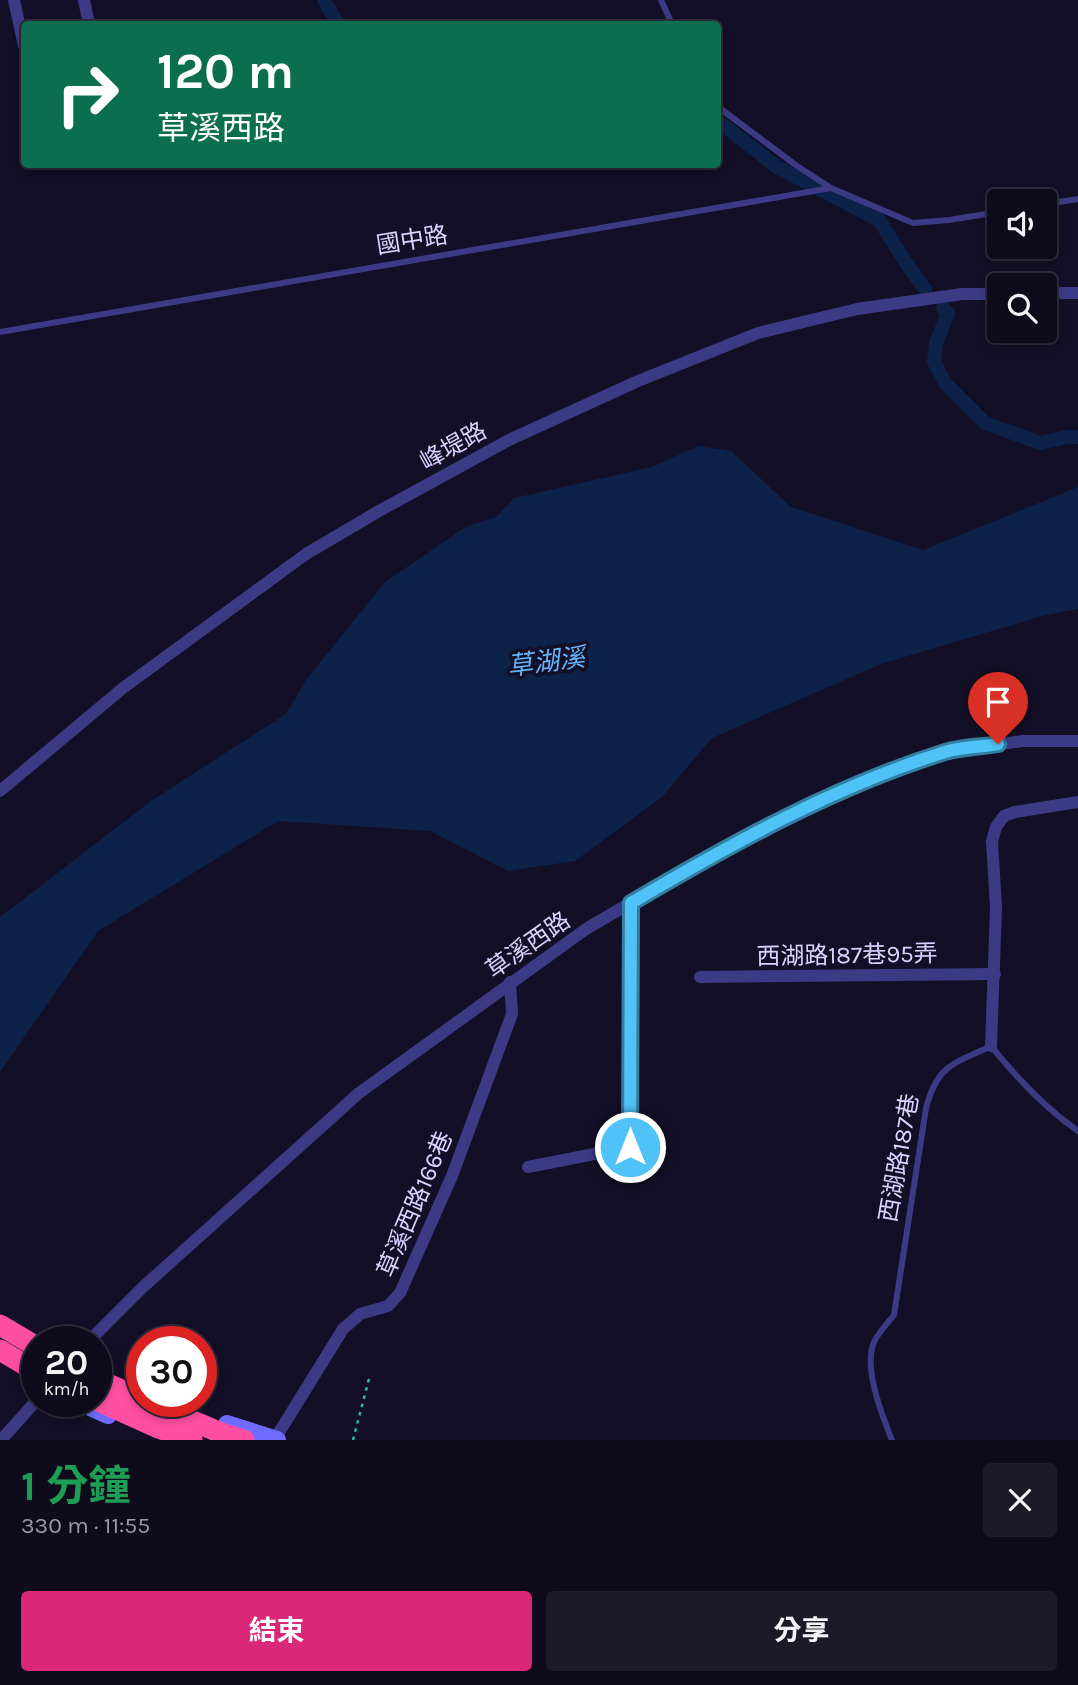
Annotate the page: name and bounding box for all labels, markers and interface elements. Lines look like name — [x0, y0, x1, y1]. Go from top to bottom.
text: 120 m — [157, 43, 294, 100]
icon: right — [42, 49, 133, 140]
text: 草溪西路 — [157, 110, 285, 147]
map controls — [987, 189, 1057, 343]
button: sound — [987, 189, 1057, 259]
street label: 國中路 — [374, 221, 450, 259]
button: search — [987, 273, 1057, 343]
street label: 峰堤路 — [415, 416, 491, 476]
water label: 草湖溪 — [505, 641, 591, 682]
pin — [968, 672, 1028, 744]
icon: arrive — [979, 683, 1017, 721]
street label: 草溪西路 — [481, 906, 575, 984]
street label: 西湖路187巷95弄 — [756, 939, 938, 971]
street label: 西湖路187巷 — [874, 1092, 924, 1224]
position arrow — [593, 1110, 667, 1184]
street label: 草溪西路166巷 — [372, 1127, 458, 1281]
speed limit sign: 30 — [126, 1326, 217, 1417]
text: 20 — [45, 1342, 88, 1383]
text: km/h — [44, 1378, 89, 1400]
text: 1 分鐘 — [21, 1461, 131, 1511]
button: close — [983, 1463, 1057, 1537]
text: 330 m · 11:55 — [21, 1512, 150, 1539]
button: 結束 — [21, 1591, 532, 1671]
button: 分享 — [546, 1591, 1057, 1671]

